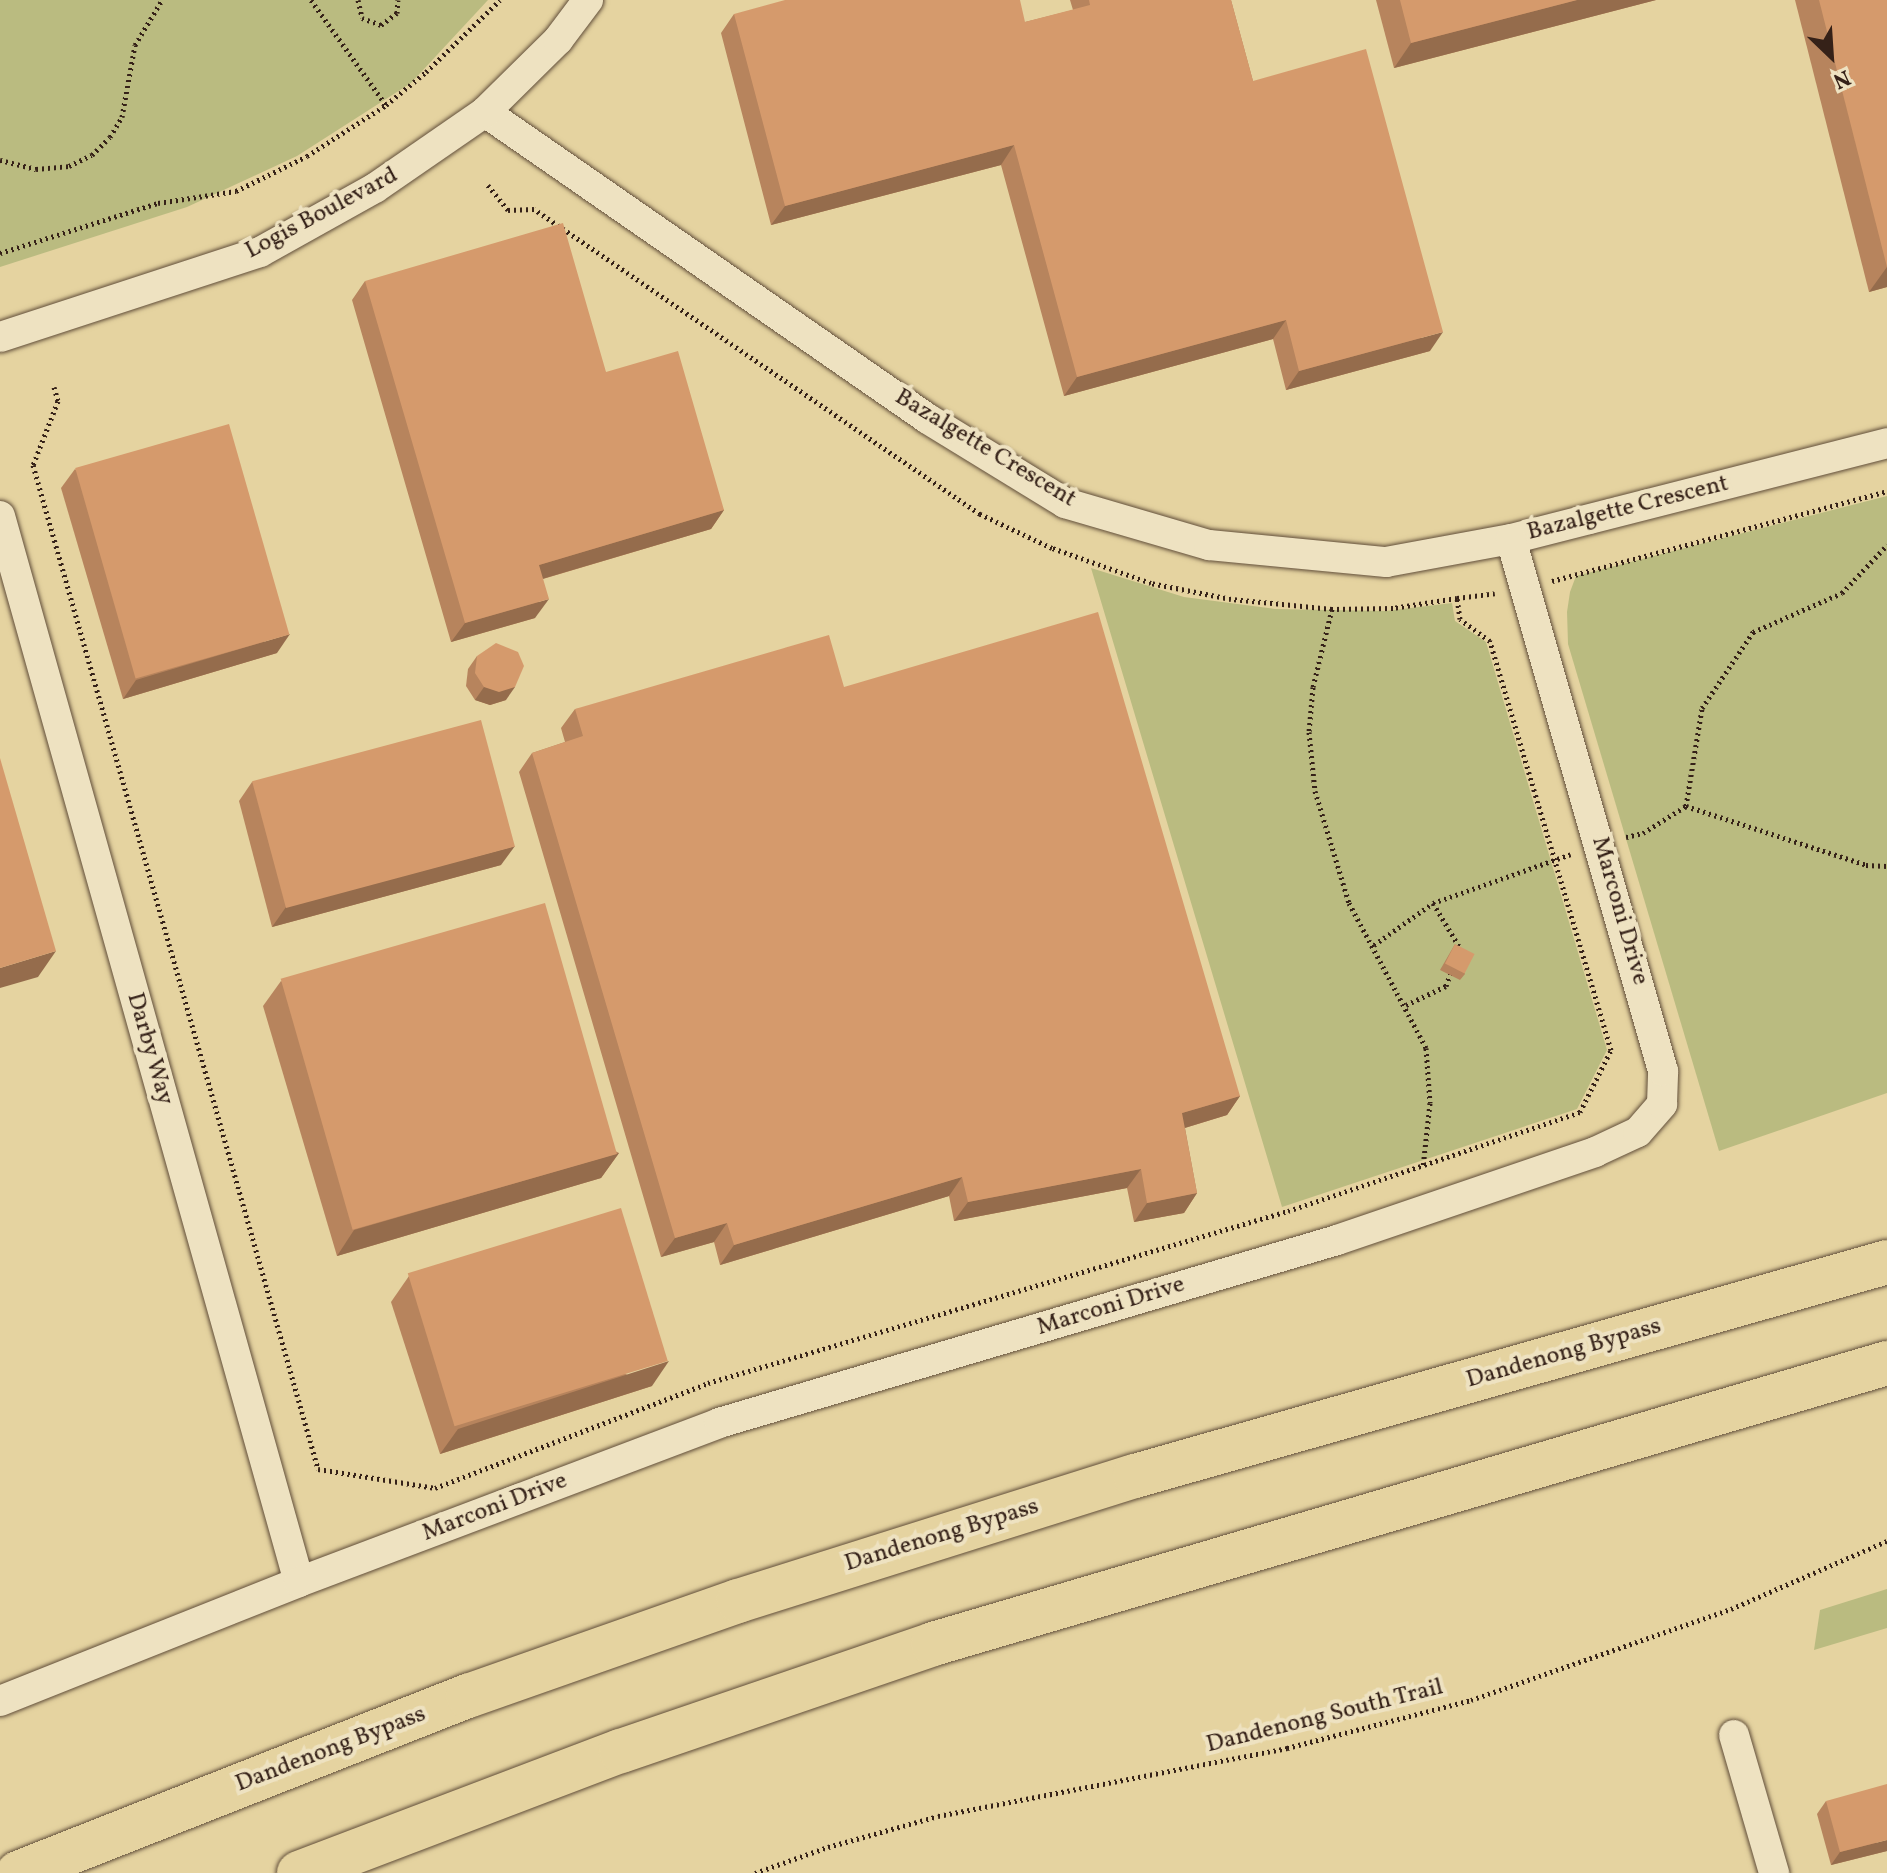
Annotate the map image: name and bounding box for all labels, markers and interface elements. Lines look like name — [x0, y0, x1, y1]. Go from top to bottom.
north arrow — [1791, 16, 1871, 96]
text: N — [1828, 61, 1855, 96]
street label: Logis Boulevard — [241, 162, 403, 266]
street label: Bazalgette Crescent — [889, 383, 1081, 515]
street label: Bazalgette Crescent — [1524, 470, 1732, 548]
street label: Marconi Drive — [1584, 834, 1654, 988]
street label: Darby Way — [119, 989, 179, 1109]
street label: Marconi Drive — [1034, 1271, 1188, 1343]
street label: Dandenong Bypass — [1463, 1312, 1665, 1396]
street label: Marconi Drive — [419, 1467, 571, 1549]
street label: Dandenong Bypass — [841, 1493, 1043, 1579]
street label: Dandenong South Trail — [1203, 1674, 1447, 1760]
street label: Dandenong Bypass — [232, 1700, 430, 1800]

